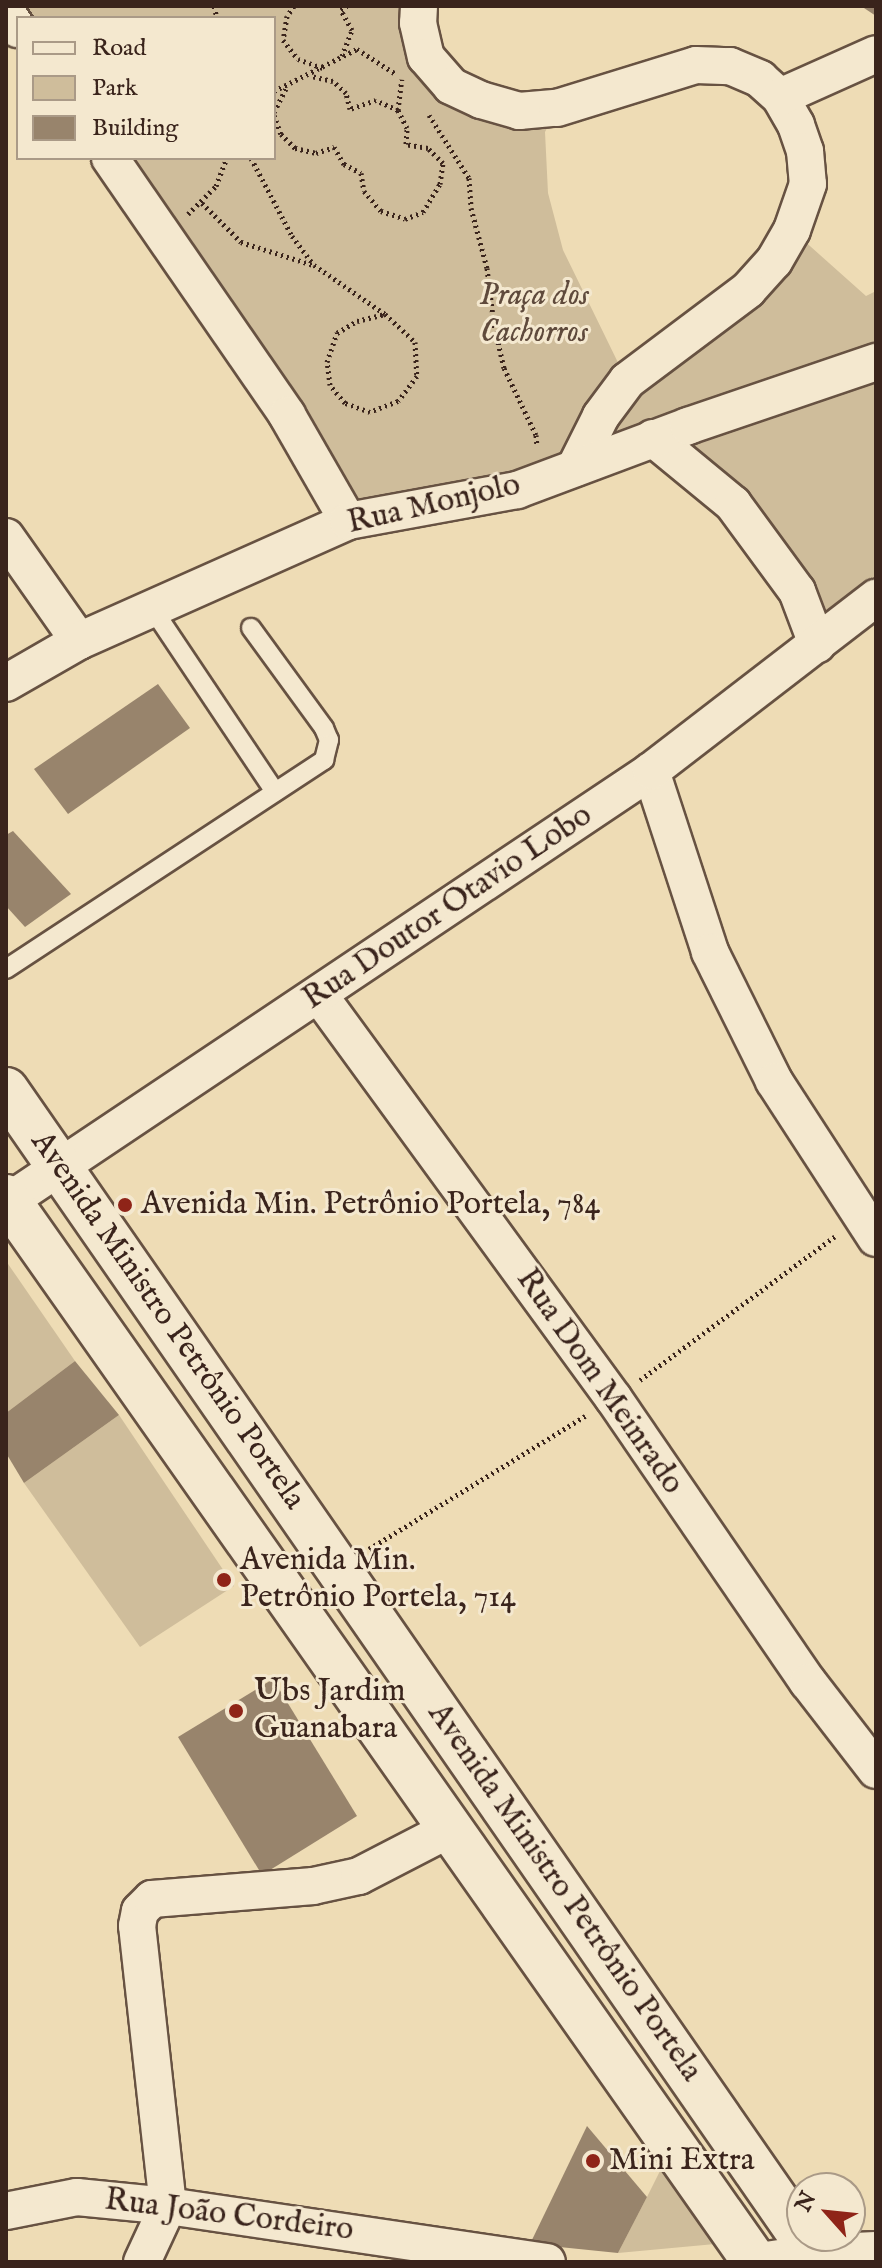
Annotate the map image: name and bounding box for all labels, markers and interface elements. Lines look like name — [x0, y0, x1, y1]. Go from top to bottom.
legend — [16, 16, 276, 160]
text: Road — [92, 33, 146, 64]
text: Park — [92, 73, 138, 104]
text: Building — [92, 113, 178, 144]
park label: Praça dos Cachorros — [479, 278, 589, 353]
street label: Rua Monjolo — [344, 467, 524, 543]
street label: Rua Doutor Otavio Lobo — [296, 797, 600, 1019]
street label: Avenida Ministro Petrônio Portela — [21, 1125, 313, 1517]
place label: Avenida Min. Petrônio Portela, 784 — [141, 1186, 600, 1224]
marker: Avenida Min. Petrônio Portela, 784 — [116, 1196, 134, 1214]
street label: Rua Dom Meinrado — [507, 1262, 691, 1502]
place label: Avenida Min. Petrônio Portela, 714 — [240, 1543, 516, 1618]
marker: Avenida Min. Petrônio Portela, 714 — [215, 1571, 233, 1589]
place label: Ubs Jardim Guanabara — [254, 1674, 406, 1749]
street label: Avenida Ministro Petrônio Portela — [418, 1697, 710, 2089]
marker: Ubs Jardim Guanabara — [225, 1700, 247, 1722]
place label: Mini Extra — [609, 2142, 755, 2180]
marker: Mini Extra — [584, 2152, 602, 2170]
north arrow — [786, 2172, 866, 2252]
street label: Rua João Cordeiro — [102, 2182, 356, 2250]
text: N — [790, 2187, 823, 2217]

